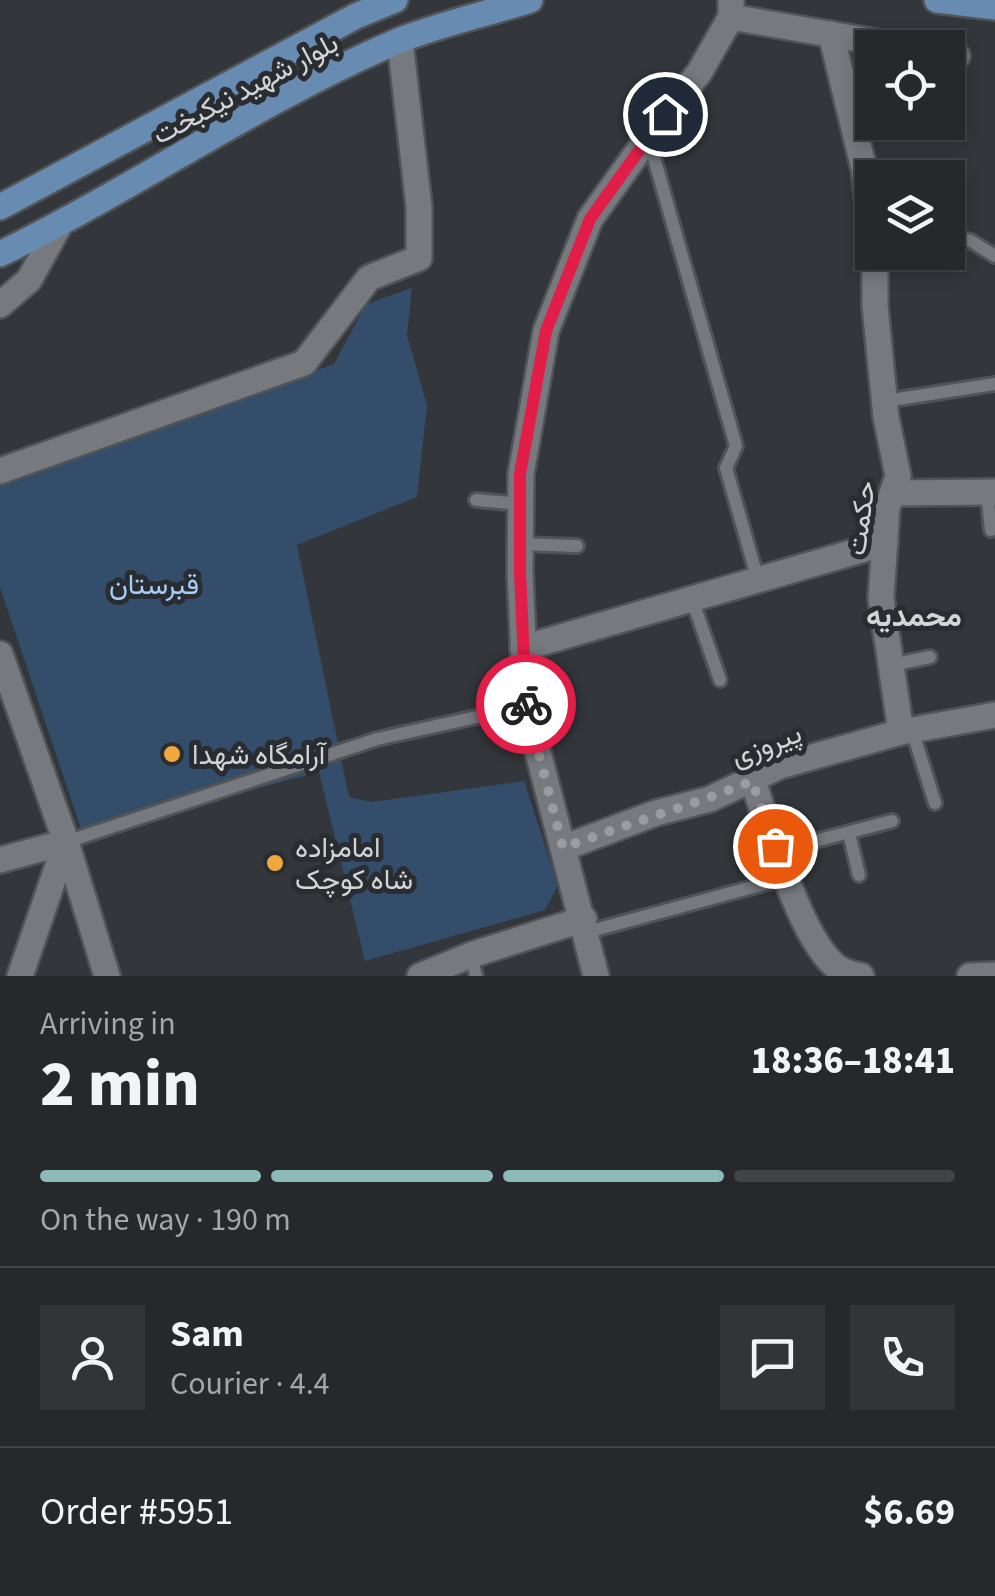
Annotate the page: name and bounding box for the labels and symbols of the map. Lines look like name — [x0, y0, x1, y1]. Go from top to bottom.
street label: بلوار شهید نیکبخت — [145, 23, 345, 155]
pin — [623, 72, 708, 157]
street label: حکمت — [836, 478, 886, 558]
park label: قبرستان — [109, 565, 199, 605]
district label: محمدیه — [866, 595, 962, 638]
courier — [476, 654, 576, 754]
street label: پیروزی — [725, 713, 808, 777]
place label: آرامگاه شهدا — [192, 735, 328, 775]
marker: آرامگاه شهدا — [161, 743, 183, 765]
pin — [733, 804, 818, 889]
place label: امامزاده شاه کوچک — [295, 828, 413, 900]
marker: امامزاده شاه کوچک — [264, 852, 286, 874]

